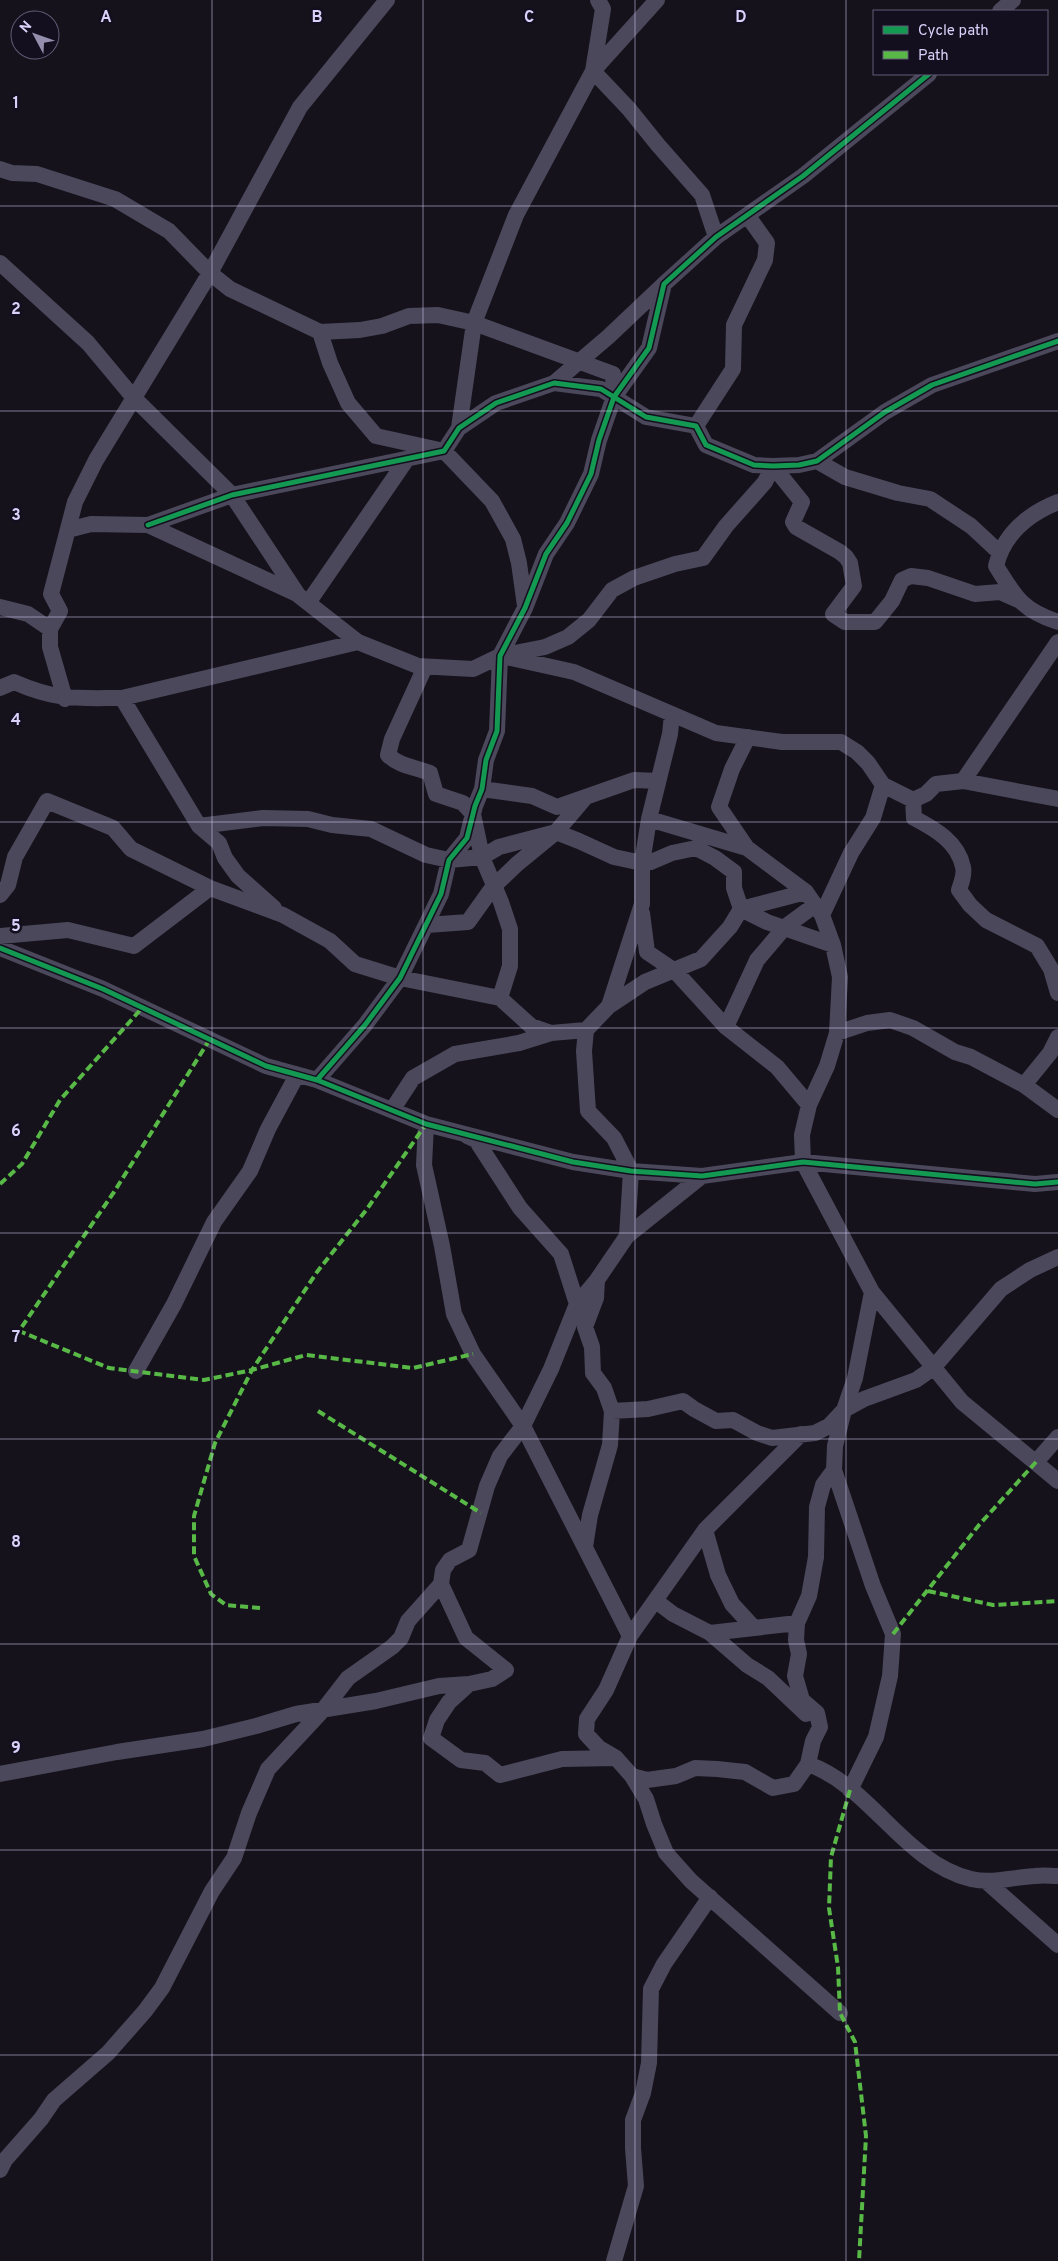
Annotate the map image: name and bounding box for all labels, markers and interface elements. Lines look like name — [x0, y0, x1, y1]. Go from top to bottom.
text: A — [100, 8, 112, 28]
text: B — [311, 8, 323, 28]
text: C — [524, 8, 534, 28]
text: D — [735, 8, 747, 28]
north arrow — [10, 10, 60, 60]
legend — [873, 10, 1048, 75]
text: N — [17, 18, 36, 37]
text: Cycle path — [918, 22, 989, 41]
text: Path — [918, 47, 949, 66]
text: 1 — [13, 94, 19, 114]
text: 2 — [11, 300, 21, 320]
text: 3 — [11, 506, 21, 526]
text: 4 — [11, 711, 21, 731]
text: 5 — [11, 917, 21, 937]
text: 6 — [11, 1122, 21, 1142]
text: 7 — [12, 1328, 20, 1348]
text: 8 — [11, 1533, 21, 1553]
text: 9 — [11, 1739, 21, 1759]

